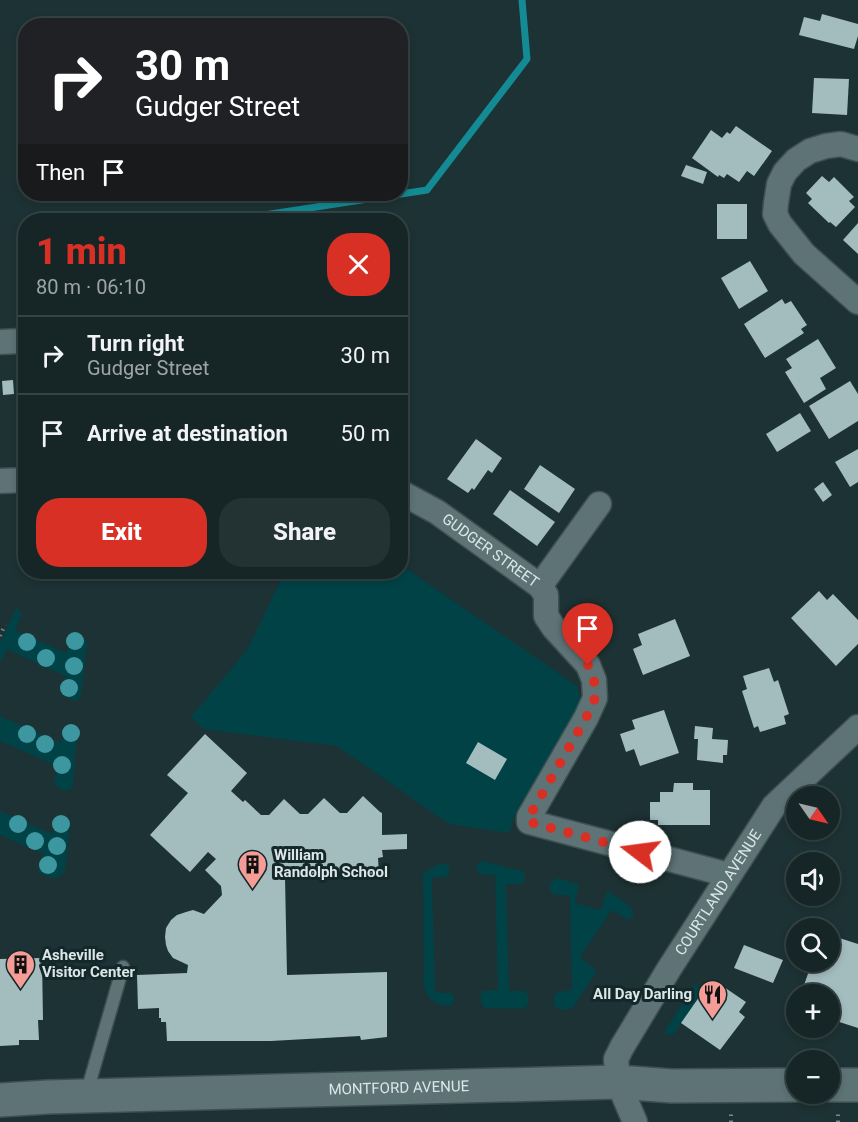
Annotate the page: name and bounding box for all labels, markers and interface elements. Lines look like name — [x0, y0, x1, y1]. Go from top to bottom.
text: 30 m — [135, 41, 230, 90]
icon: right — [36, 42, 114, 120]
text: Gudger Street — [135, 91, 300, 123]
icon: arrive — [97, 156, 130, 189]
text: Then — [36, 160, 85, 185]
text: 1 min — [36, 231, 127, 273]
button: close — [327, 233, 390, 296]
text: 80 m · 06:10 — [36, 275, 146, 299]
text: Turn right — [87, 331, 184, 356]
icon: right — [36, 339, 69, 372]
text: 30 m — [341, 343, 390, 368]
text: Gudger Street — [87, 356, 209, 380]
icon: arrive — [36, 417, 69, 450]
text: Arrive at destination — [87, 421, 288, 446]
text: 50 m — [341, 421, 390, 446]
button: Exit — [36, 498, 207, 567]
button: Share — [219, 498, 390, 567]
street label: GUDGER STREET — [439, 510, 542, 591]
pin — [562, 603, 613, 665]
icon: arrive — [571, 612, 604, 645]
north arrow — [786, 786, 840, 840]
map controls — [786, 786, 840, 1104]
position arrow — [608, 820, 672, 884]
street label: COURTLAND AVENUE — [671, 826, 766, 959]
place label: William Randolph School — [274, 846, 388, 881]
building icon: William Randolph School — [237, 848, 269, 890]
button: sound — [786, 852, 840, 906]
button: search — [786, 918, 840, 972]
place label: Asheville Visitor Center — [42, 946, 136, 981]
building icon: Asheville Visitor Center — [5, 948, 37, 990]
restaurant icon: All Day Darling — [697, 978, 729, 1020]
button: + — [786, 984, 840, 1038]
place label: All Day Darling — [593, 985, 692, 1003]
button: − — [786, 1050, 840, 1104]
street label: MONTFORD AVENUE — [328, 1077, 470, 1099]

